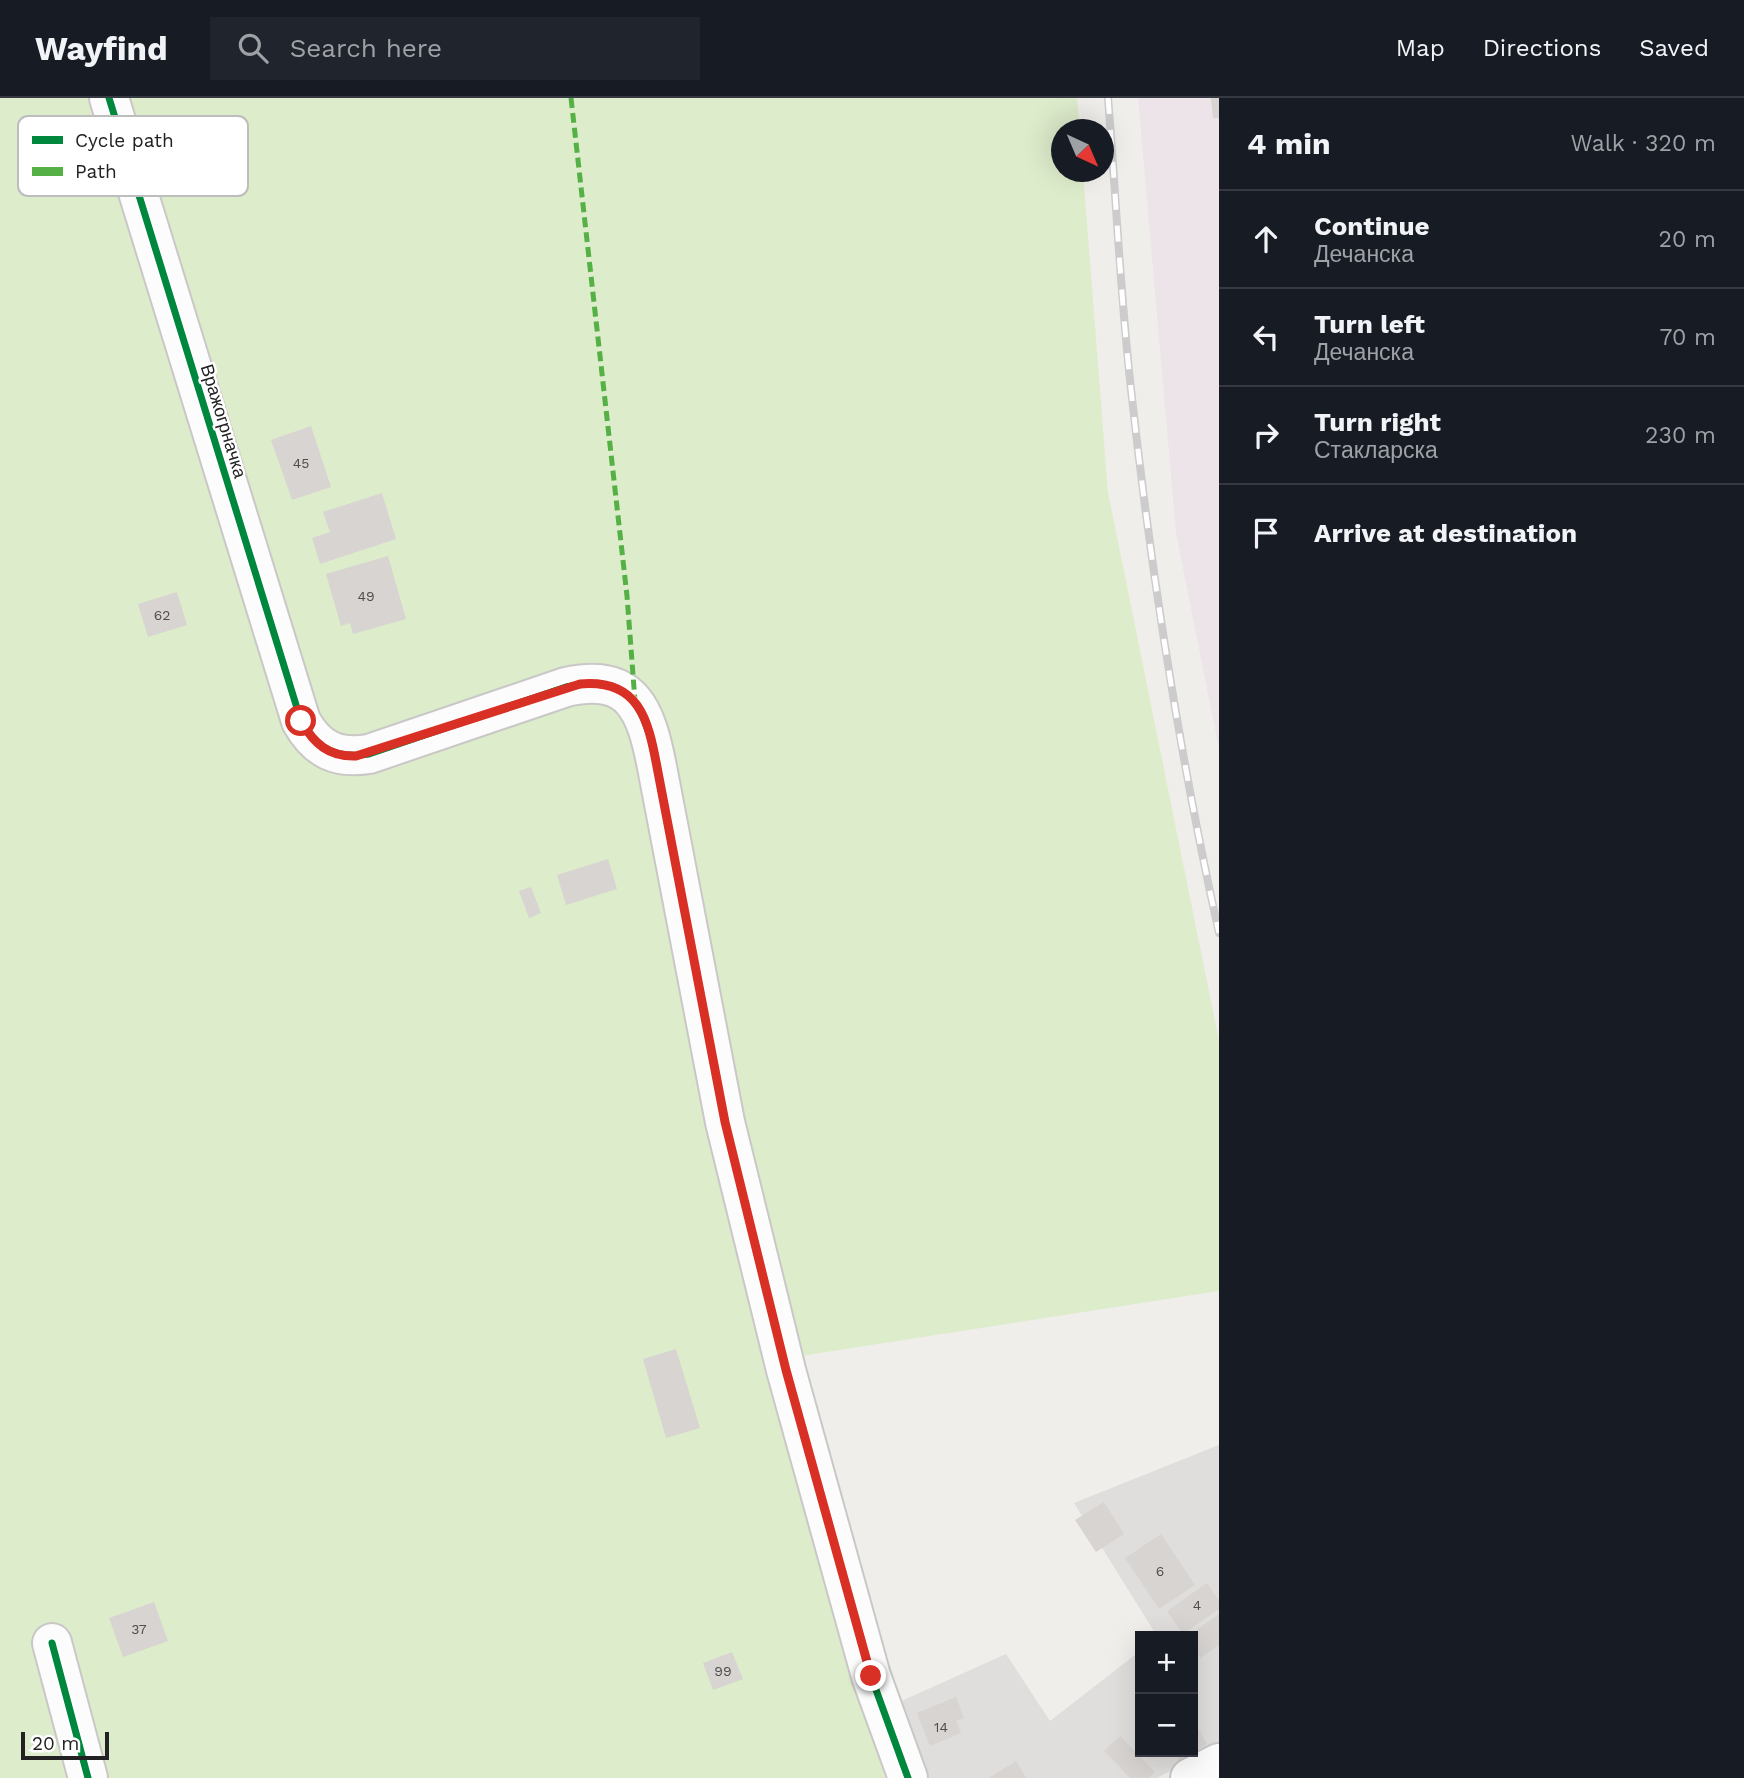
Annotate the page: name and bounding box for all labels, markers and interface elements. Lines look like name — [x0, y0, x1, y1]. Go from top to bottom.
search box — [210, 17, 700, 80]
text: Wayfind — [35, 29, 168, 68]
icon: search — [234, 29, 272, 67]
text: Search here — [290, 33, 442, 63]
text: Map — [1396, 34, 1445, 62]
text: Directions — [1483, 34, 1601, 62]
text: Saved — [1639, 34, 1709, 62]
legend — [18, 116, 248, 196]
north arrow — [1051, 119, 1114, 182]
text: 4 min — [1247, 126, 1331, 161]
text: Cycle path — [75, 129, 174, 152]
text: Walk · 320 m — [1570, 130, 1716, 157]
text: Path — [75, 160, 117, 183]
text: Continue — [1314, 211, 1430, 241]
icon: ahead — [1247, 220, 1285, 258]
text: 20 m — [1659, 226, 1716, 253]
text: Дечанска — [1314, 241, 1414, 268]
text: Turn left — [1314, 309, 1425, 339]
icon: left — [1247, 318, 1285, 356]
text: 70 m — [1659, 324, 1716, 351]
text: Дечанска — [1314, 339, 1414, 366]
street label: Вражогрначка — [197, 362, 252, 481]
text: Turn right — [1314, 407, 1441, 437]
icon: right — [1247, 416, 1285, 454]
text: 230 m — [1645, 422, 1716, 449]
text: Стакларска — [1314, 437, 1438, 464]
house number: 45 — [293, 455, 309, 471]
icon: arrive — [1247, 514, 1285, 552]
text: Arrive at destination — [1314, 518, 1577, 548]
house number: 49 — [357, 588, 375, 604]
house number: 62 — [154, 607, 170, 623]
route start — [285, 705, 316, 736]
house number: 6 — [1156, 1563, 1164, 1579]
house number: 4 — [1193, 1597, 1201, 1613]
house number: 37 — [131, 1621, 147, 1637]
map controls — [1135, 1631, 1198, 1757]
button: + — [1135, 1631, 1198, 1694]
route end — [855, 1660, 886, 1691]
house number: 99 — [714, 1663, 732, 1679]
button: − — [1135, 1694, 1198, 1757]
house number: 14 — [934, 1719, 948, 1735]
scale bar — [21, 1729, 108, 1761]
text: 20 m — [32, 1732, 79, 1755]

